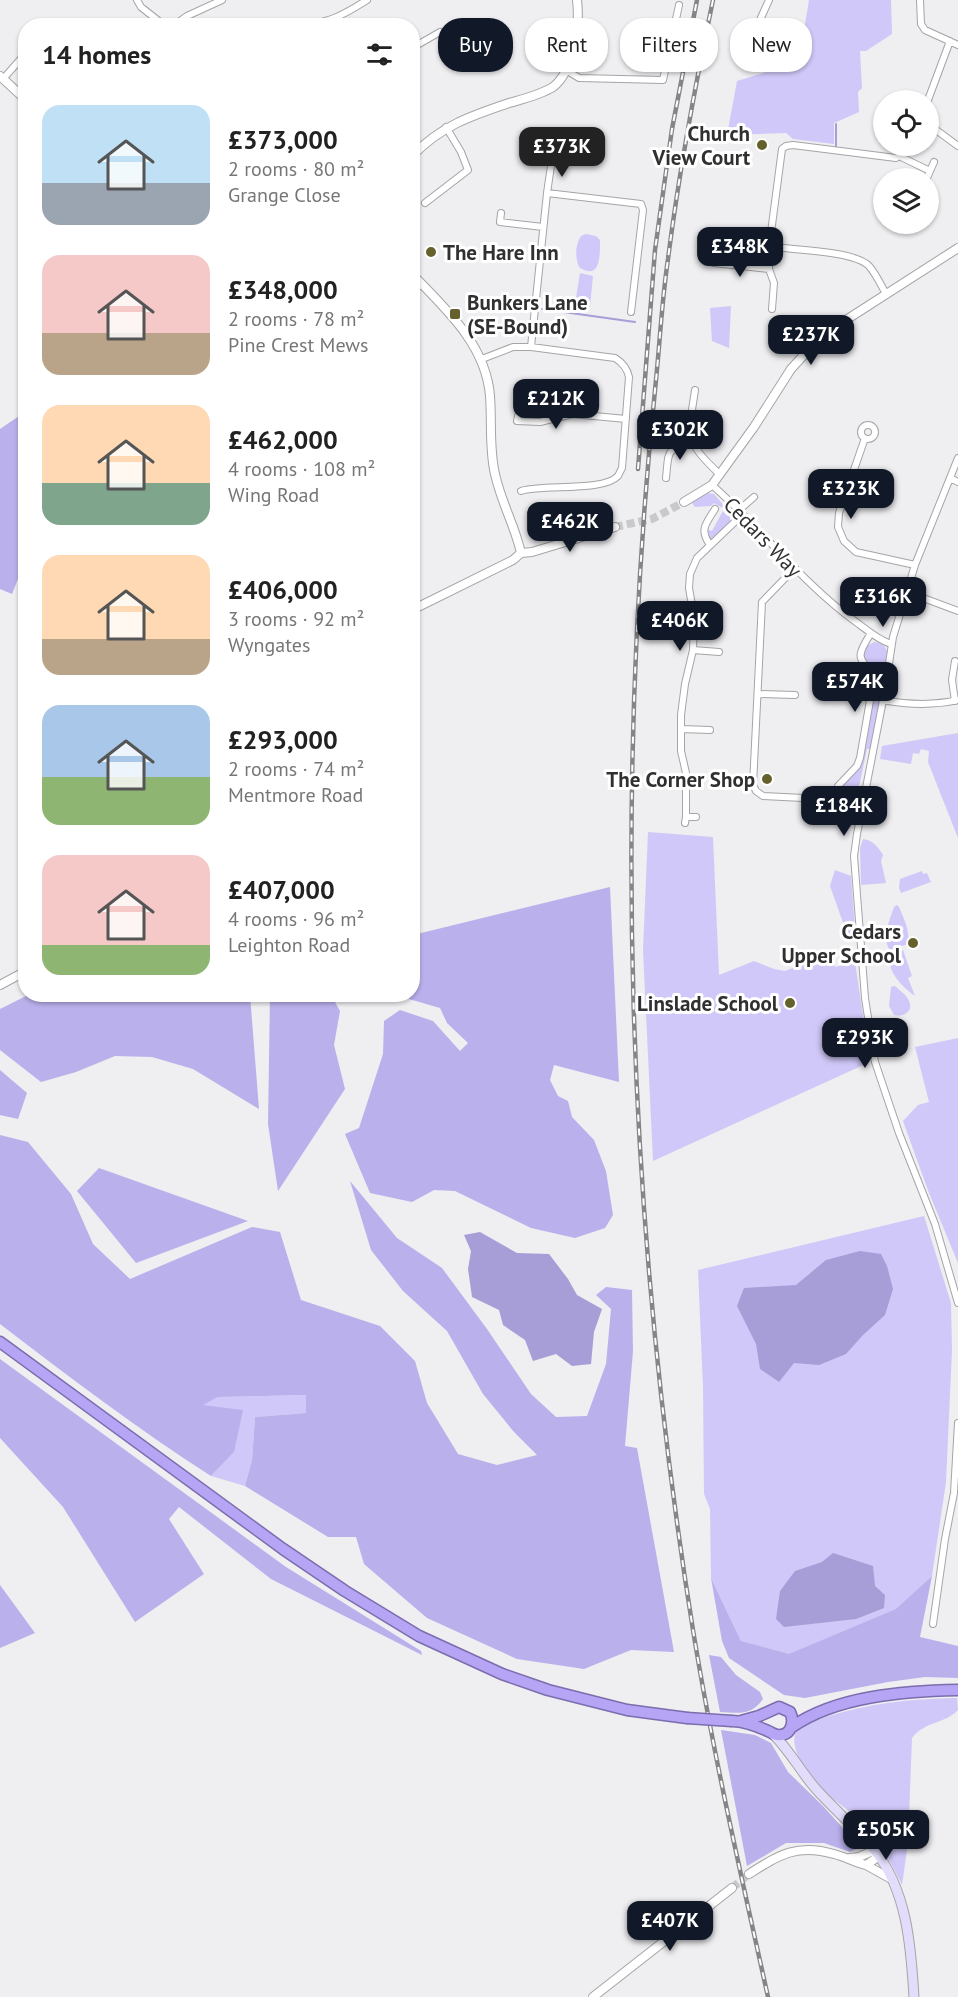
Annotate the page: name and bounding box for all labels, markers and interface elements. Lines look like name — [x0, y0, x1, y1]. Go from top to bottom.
chip: Buy — [438, 18, 513, 72]
chip: Rent — [525, 18, 608, 72]
chip: Filters — [620, 18, 718, 72]
chip: New — [730, 18, 812, 72]
text: 14 homes — [42, 38, 151, 71]
icon: filters — [363, 38, 396, 71]
map controls — [873, 90, 939, 234]
button: locate — [873, 90, 939, 156]
place label: Church View Court — [652, 120, 751, 171]
text: £373,000 — [228, 123, 338, 156]
pin: £373K — [520, 127, 604, 178]
icon: home — [90, 129, 162, 201]
text: £373K — [533, 133, 591, 159]
marker: Church View Court — [755, 138, 769, 152]
text: 2 rooms · 80 m² — [228, 156, 364, 182]
button: layers — [873, 168, 939, 234]
text: Grange Close — [228, 182, 341, 208]
pin: £348K — [698, 227, 782, 278]
text: £348K — [711, 233, 769, 259]
place label: The Hare Inn — [443, 239, 559, 266]
marker: The Hare Inn — [424, 245, 438, 259]
text: £348,000 — [228, 273, 338, 306]
icon: home — [90, 279, 162, 351]
place label: Bunkers Lane (SE-Bound) — [467, 289, 588, 340]
text: 2 rooms · 78 m² — [228, 306, 364, 332]
marker: Bunkers Lane (SE-Bound) — [448, 307, 462, 321]
pin: £237K — [769, 315, 853, 366]
text: £237K — [782, 321, 840, 347]
text: Pine Crest Mews — [228, 332, 368, 358]
pin: £212K — [514, 379, 598, 430]
text: £212K — [527, 385, 585, 411]
pin: £302K — [638, 410, 722, 461]
text: £302K — [651, 416, 709, 442]
text: £462,000 — [228, 423, 338, 456]
icon: home — [90, 429, 162, 501]
text: 4 rooms · 108 m² — [228, 456, 375, 482]
pin: £323K — [809, 469, 893, 520]
text: £323K — [822, 475, 880, 501]
text: Wing Road — [228, 482, 319, 508]
street label: Cedars Way — [718, 491, 808, 583]
pin: £462K — [528, 502, 612, 553]
text: £462K — [541, 508, 599, 534]
text: £406,000 — [228, 573, 338, 606]
pin: £316K — [841, 577, 925, 628]
icon: home — [90, 579, 162, 651]
text: £316K — [854, 583, 912, 609]
pin: £406K — [638, 601, 722, 652]
text: 3 rooms · 92 m² — [228, 606, 364, 632]
text: £406K — [651, 607, 709, 633]
text: Wyngates — [228, 632, 310, 658]
pin: £574K — [813, 662, 897, 713]
text: £574K — [826, 668, 884, 694]
text: £293,000 — [228, 723, 338, 756]
icon: home — [90, 729, 162, 801]
text: 2 rooms · 74 m² — [228, 756, 364, 782]
place label: The Corner Shop — [606, 766, 755, 793]
marker: The Corner Shop — [760, 772, 774, 786]
text: Mentmore Road — [228, 782, 363, 808]
pin: £184K — [802, 786, 886, 837]
text: £184K — [815, 792, 873, 818]
text: £407,000 — [228, 873, 335, 906]
icon: home — [90, 879, 162, 951]
text: 4 rooms · 96 m² — [228, 906, 364, 932]
place label: Cedars Upper School — [781, 918, 902, 969]
text: Leighton Road — [228, 932, 350, 958]
marker: Cedars Upper School — [906, 936, 920, 950]
place label: Linslade School — [637, 990, 779, 1017]
marker: Linslade School — [783, 996, 797, 1010]
pin: £293K — [823, 1018, 907, 1069]
text: £293K — [836, 1024, 894, 1050]
pin: £505K — [844, 1810, 928, 1861]
text: £505K — [857, 1816, 915, 1842]
pin: £407K — [628, 1901, 712, 1952]
text: £407K — [641, 1907, 699, 1933]

